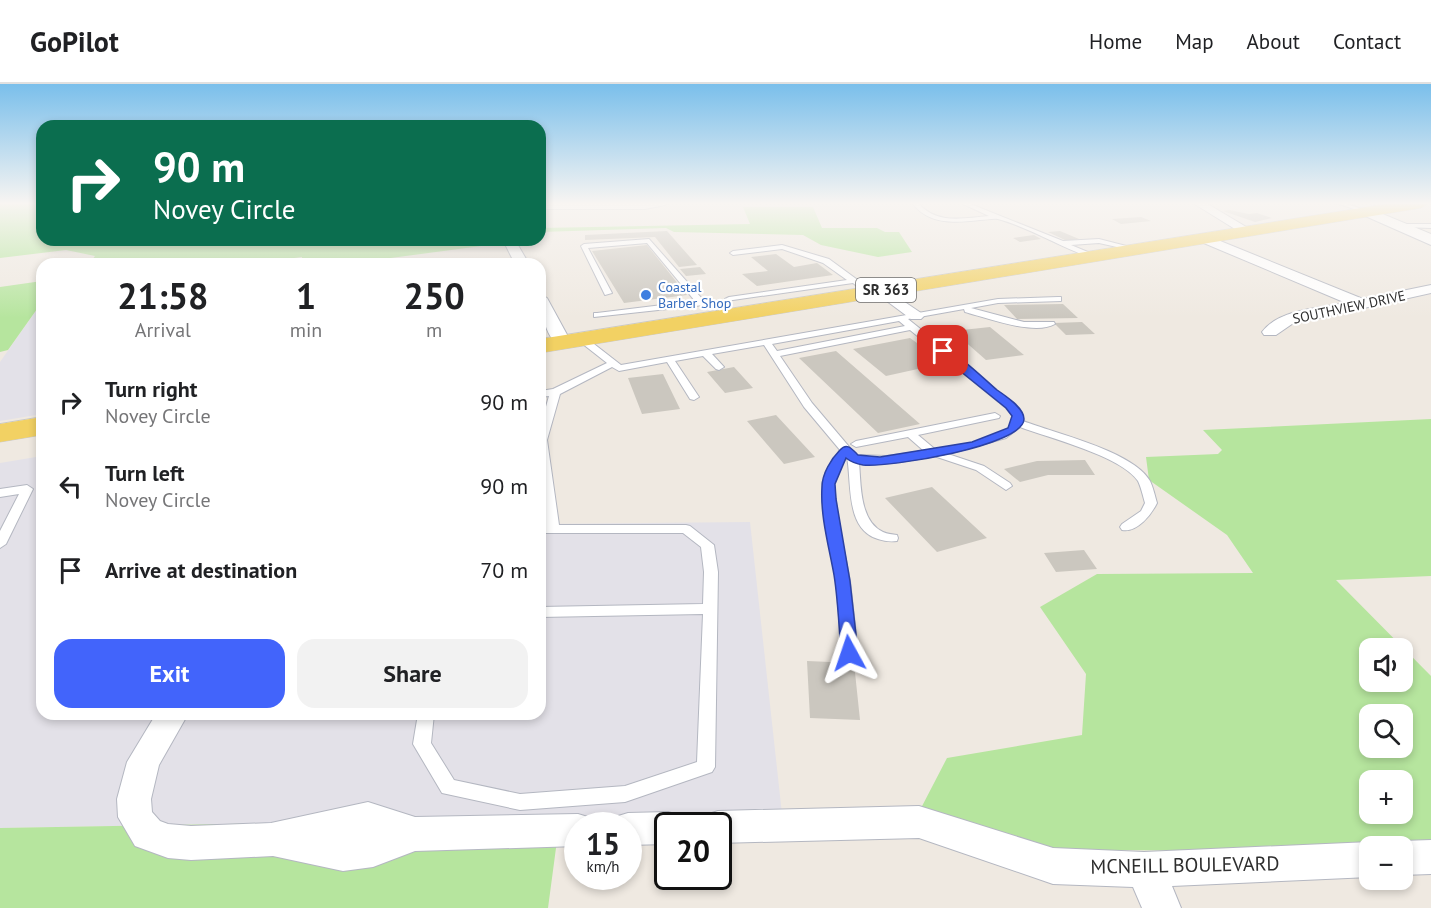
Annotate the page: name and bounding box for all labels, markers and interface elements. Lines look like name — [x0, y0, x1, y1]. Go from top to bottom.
text: GoPilot — [30, 23, 119, 60]
text: Home — [1089, 28, 1142, 55]
text: Map — [1175, 28, 1214, 55]
text: About — [1247, 28, 1300, 55]
text: Contact — [1333, 28, 1401, 55]
text: 90 m — [153, 139, 245, 194]
icon: right — [54, 144, 132, 222]
text: Novey Circle — [153, 192, 296, 226]
text: 21:58 — [117, 272, 209, 319]
text: 1 — [296, 272, 316, 319]
text: 250 — [404, 272, 465, 319]
place label: Coastal Barber Shop — [658, 278, 731, 312]
road number: SR 363 — [856, 278, 916, 302]
street label: SOUTHVIEW DRIVE — [1291, 286, 1407, 328]
marker: Coastal Barber Shop — [639, 288, 653, 302]
text: Arrival — [135, 317, 191, 343]
text: min — [290, 317, 322, 343]
text: m — [426, 317, 442, 343]
pin — [917, 325, 968, 376]
icon: arrive — [926, 334, 959, 367]
text: Turn right — [105, 375, 197, 403]
icon: right — [54, 386, 87, 419]
text: 90 m — [480, 388, 528, 416]
text: Novey Circle — [105, 403, 211, 429]
text: Turn left — [105, 459, 185, 487]
icon: left — [54, 470, 87, 503]
text: 90 m — [480, 472, 528, 500]
text: Novey Circle — [105, 487, 211, 513]
icon: arrive — [54, 554, 87, 587]
text: Arrive at destination — [105, 556, 297, 584]
text: 70 m — [480, 556, 528, 584]
position arrow — [817, 621, 881, 685]
map controls — [1359, 638, 1413, 890]
button: sound — [1359, 638, 1413, 692]
button: Exit — [54, 639, 285, 708]
button: Share — [297, 639, 528, 708]
button: search — [1359, 704, 1413, 758]
button: + — [1359, 770, 1413, 824]
speed limit sign: 20 — [654, 812, 732, 890]
text: 15 — [586, 824, 620, 863]
button: − — [1359, 836, 1413, 890]
street label: MCNEILL BOULEVARD — [1090, 850, 1280, 880]
text: km/h — [587, 857, 619, 876]

